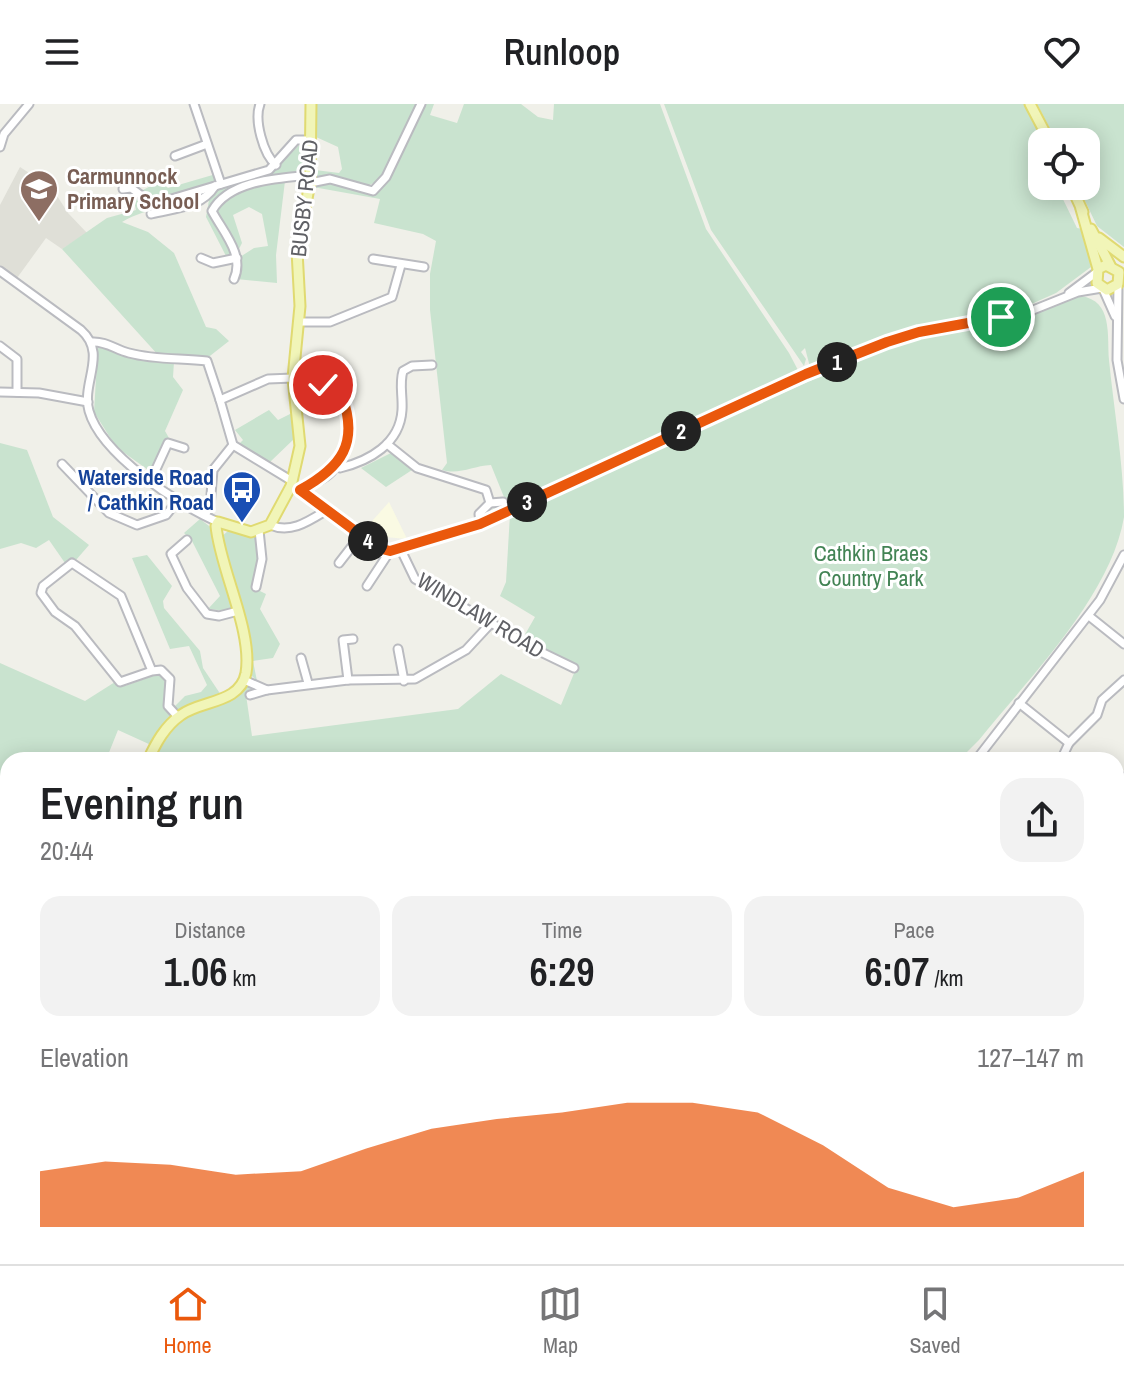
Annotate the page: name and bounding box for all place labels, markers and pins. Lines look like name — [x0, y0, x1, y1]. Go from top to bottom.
place label: Carmunnock Primary School — [67, 161, 199, 216]
school or university icon: Carmunnock Primary School — [18, 168, 60, 223]
pin — [967, 283, 1035, 351]
pin: 1 — [817, 342, 857, 382]
pin — [289, 351, 357, 419]
pin: 2 — [661, 411, 701, 451]
place label: Waterside Road / Cathkin Road — [78, 462, 214, 517]
bus stop icon: Waterside Road / Cathkin Road — [221, 469, 263, 524]
pin: 3 — [507, 482, 547, 522]
pin: 4 — [348, 521, 388, 561]

